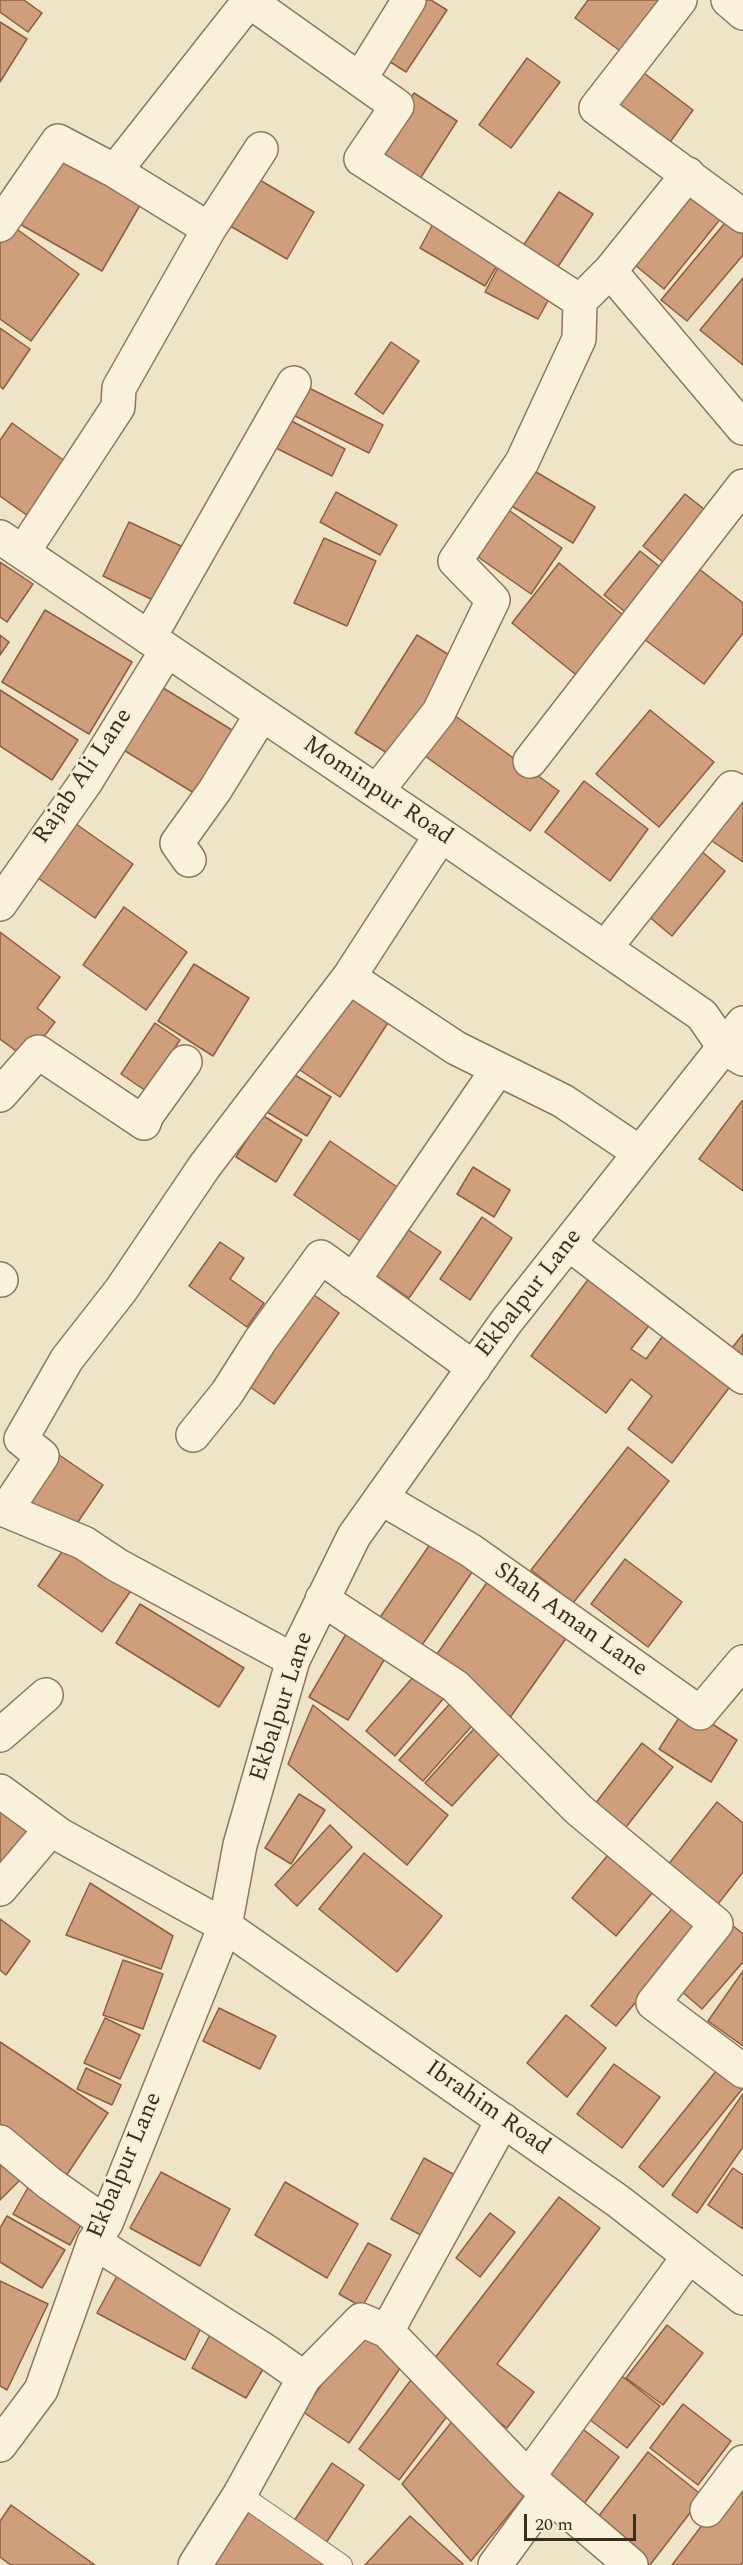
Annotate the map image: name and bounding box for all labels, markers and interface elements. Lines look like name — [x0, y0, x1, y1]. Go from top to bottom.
street label: Rajab Ali Lane — [28, 704, 140, 850]
street label: Mominpur Road — [297, 731, 457, 853]
street label: Ekbalpur Lane — [471, 1224, 589, 1364]
street label: Shah Aman Lane — [488, 1557, 652, 1685]
street label: Ekbalpur Lane — [245, 1628, 321, 1786]
street label: Ibrahim Road — [419, 2055, 555, 2163]
street label: Ekbalpur Lane — [82, 2089, 170, 2243]
scale bar — [527, 2502, 640, 2540]
text: 20 m — [535, 2511, 573, 2538]

